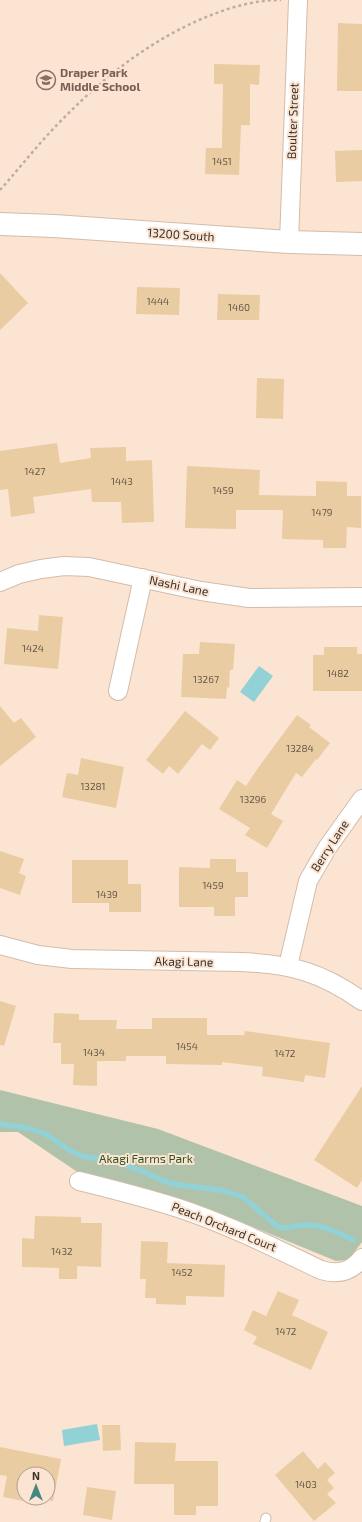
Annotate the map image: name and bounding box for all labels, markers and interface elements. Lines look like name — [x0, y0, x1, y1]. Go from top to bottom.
place label: Draper Park Middle School — [60, 65, 140, 93]
school or university icon: Draper Park Middle School — [35, 69, 57, 91]
street label: Boulter Street — [284, 82, 300, 159]
house number: 1451 — [212, 155, 232, 167]
street label: 13200 South — [147, 225, 215, 243]
house number: 1444 — [147, 295, 169, 307]
house number: 1460 — [228, 301, 250, 313]
house number: 1427 — [25, 465, 45, 477]
house number: 1443 — [111, 475, 133, 487]
house number: 1459 — [212, 484, 234, 496]
house number: 1479 — [312, 506, 333, 518]
street label: Nashi Lane — [148, 572, 210, 598]
house number: 1424 — [22, 642, 44, 654]
house number: 1482 — [327, 667, 349, 679]
house number: 13267 — [193, 673, 219, 685]
house number: 13284 — [286, 742, 314, 754]
house number: 13281 — [80, 780, 106, 792]
house number: 13296 — [240, 793, 267, 805]
street label: Berry Lane — [307, 817, 351, 874]
house number: 1459 — [202, 879, 224, 891]
house number: 1439 — [96, 888, 118, 900]
street label: Akagi Lane — [155, 953, 213, 969]
house number: 1454 — [176, 1040, 198, 1052]
house number: 1434 — [83, 1046, 105, 1058]
house number: 1472 — [275, 1047, 296, 1059]
park label: Akagi Farms Park — [99, 1151, 193, 1165]
street label: Peach Orchard Court — [170, 1199, 279, 1254]
house number: 1432 — [51, 1245, 73, 1257]
house number: 1452 — [171, 1266, 193, 1278]
house number: 1472 — [276, 1325, 297, 1337]
north arrow — [16, 1466, 56, 1506]
text: N — [32, 1469, 40, 1482]
house number: 1403 — [295, 1478, 317, 1490]

